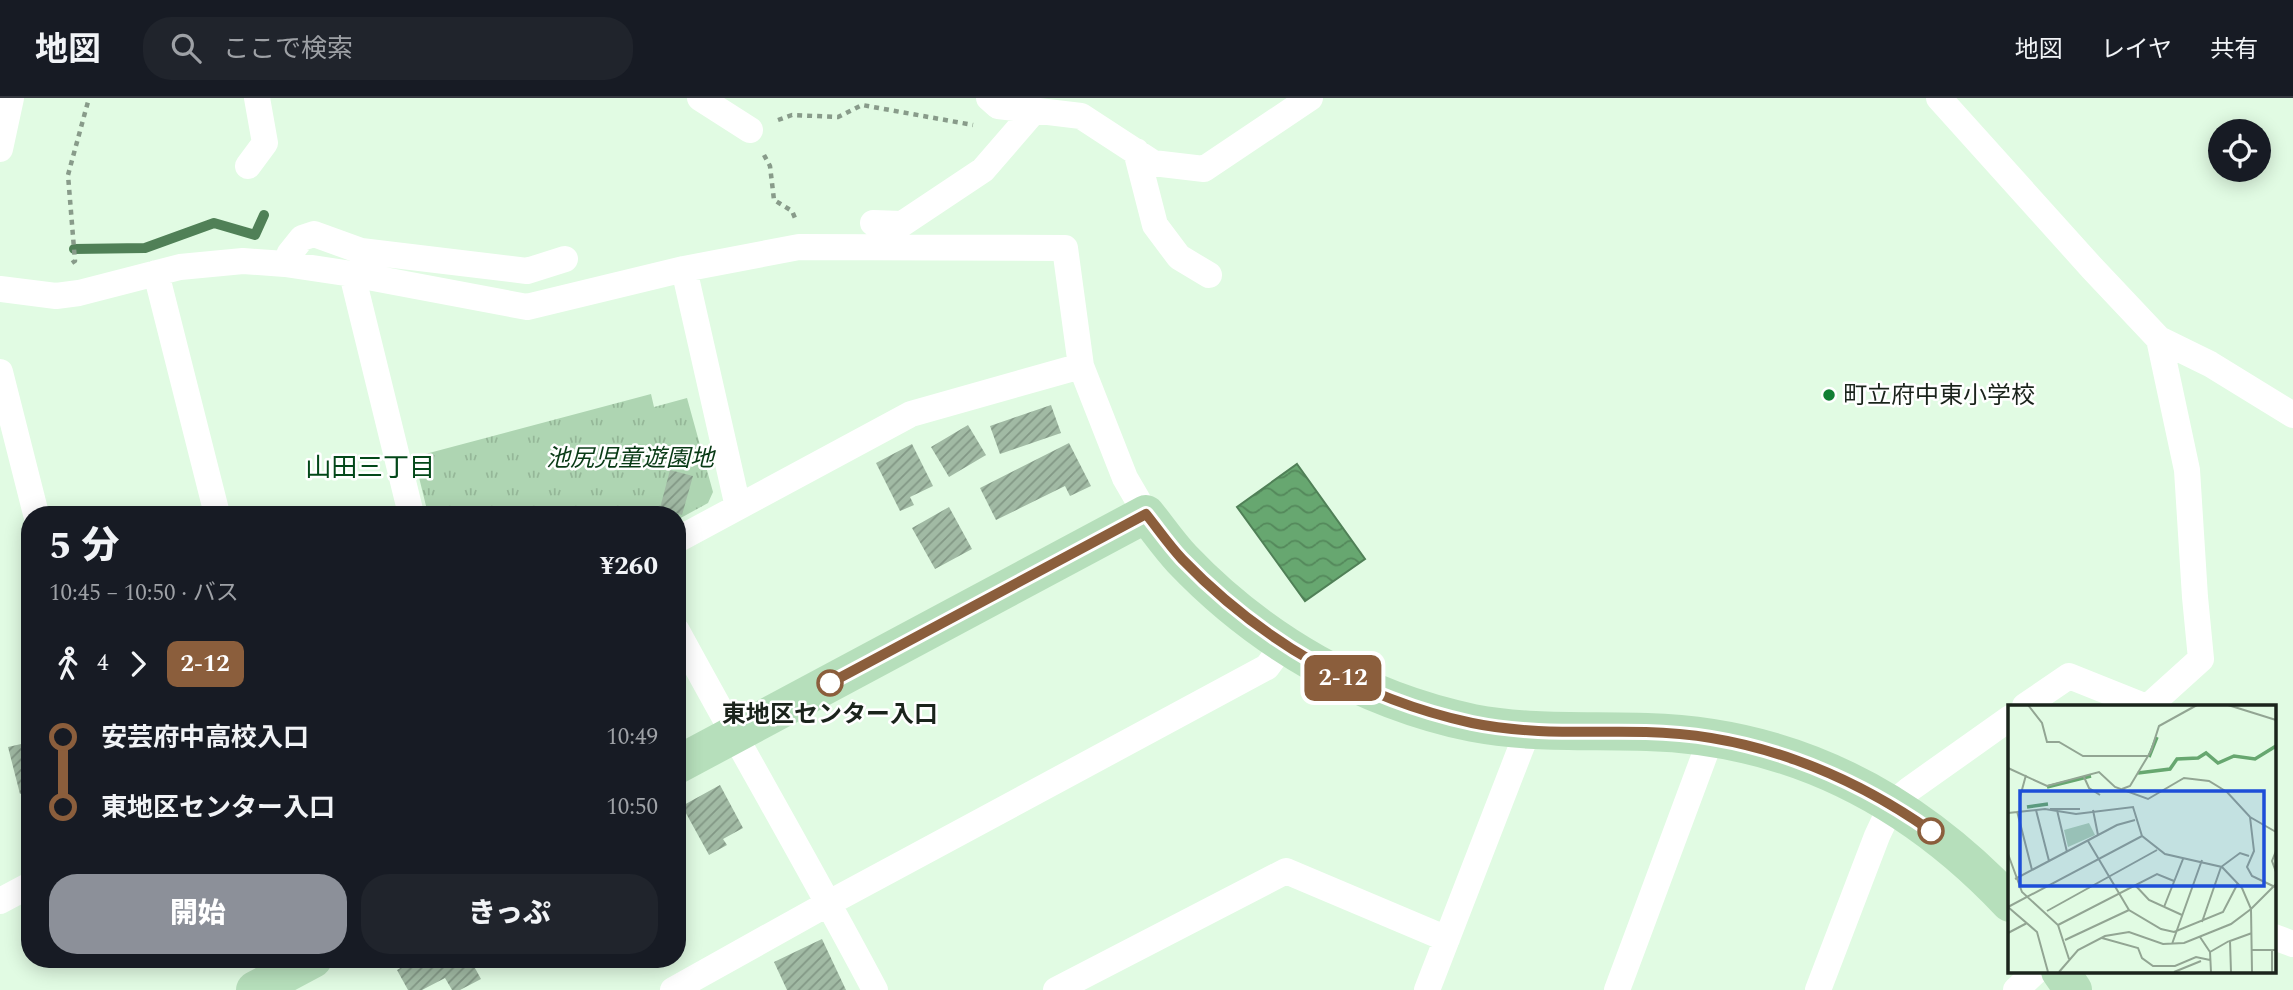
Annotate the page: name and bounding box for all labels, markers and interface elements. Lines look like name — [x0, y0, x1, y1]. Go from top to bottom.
search box — [143, 17, 633, 80]
text: 地図 — [35, 25, 101, 75]
icon: search — [167, 29, 205, 67]
text: ここで検索 — [223, 29, 353, 69]
text: 地図 — [2015, 32, 2063, 68]
text: レイヤ — [2101, 32, 2172, 68]
text: 共有 — [2210, 32, 2258, 68]
map controls — [2208, 119, 2271, 182]
button: locate — [2208, 119, 2271, 182]
place label: 町立府中東小学校 — [1843, 378, 2035, 414]
marker: 町立府中東小学校 — [1821, 387, 1837, 403]
park label: 池尻児童遊園地 — [546, 441, 717, 477]
district label: 山田三丁目 — [305, 448, 435, 488]
text: 5 分 — [49, 518, 119, 576]
text: ¥260 — [600, 546, 658, 586]
text: 10:45 – 10:50 · バス — [49, 576, 239, 611]
icon: walk — [49, 645, 87, 683]
icon: forward — [119, 645, 157, 683]
text: 4 — [97, 646, 109, 681]
text: 2-12 — [181, 646, 230, 682]
line badge: 2-12 — [1294, 655, 1392, 701]
text: 2-12 — [1318, 660, 1368, 696]
marker: 東地区センター入口 — [817, 670, 843, 696]
place label: 東地区センター入口 — [722, 697, 938, 733]
inset map — [2008, 705, 2276, 972]
text: 安芸府中高校入口 — [101, 718, 309, 758]
text: 10:49 — [606, 720, 658, 755]
text: 東地区センター入口 — [101, 788, 335, 828]
text: 10:50 — [606, 790, 658, 825]
unlabelled marker — [1918, 818, 1944, 844]
button: 開始 — [49, 874, 347, 954]
button: きっぷ — [361, 874, 658, 954]

